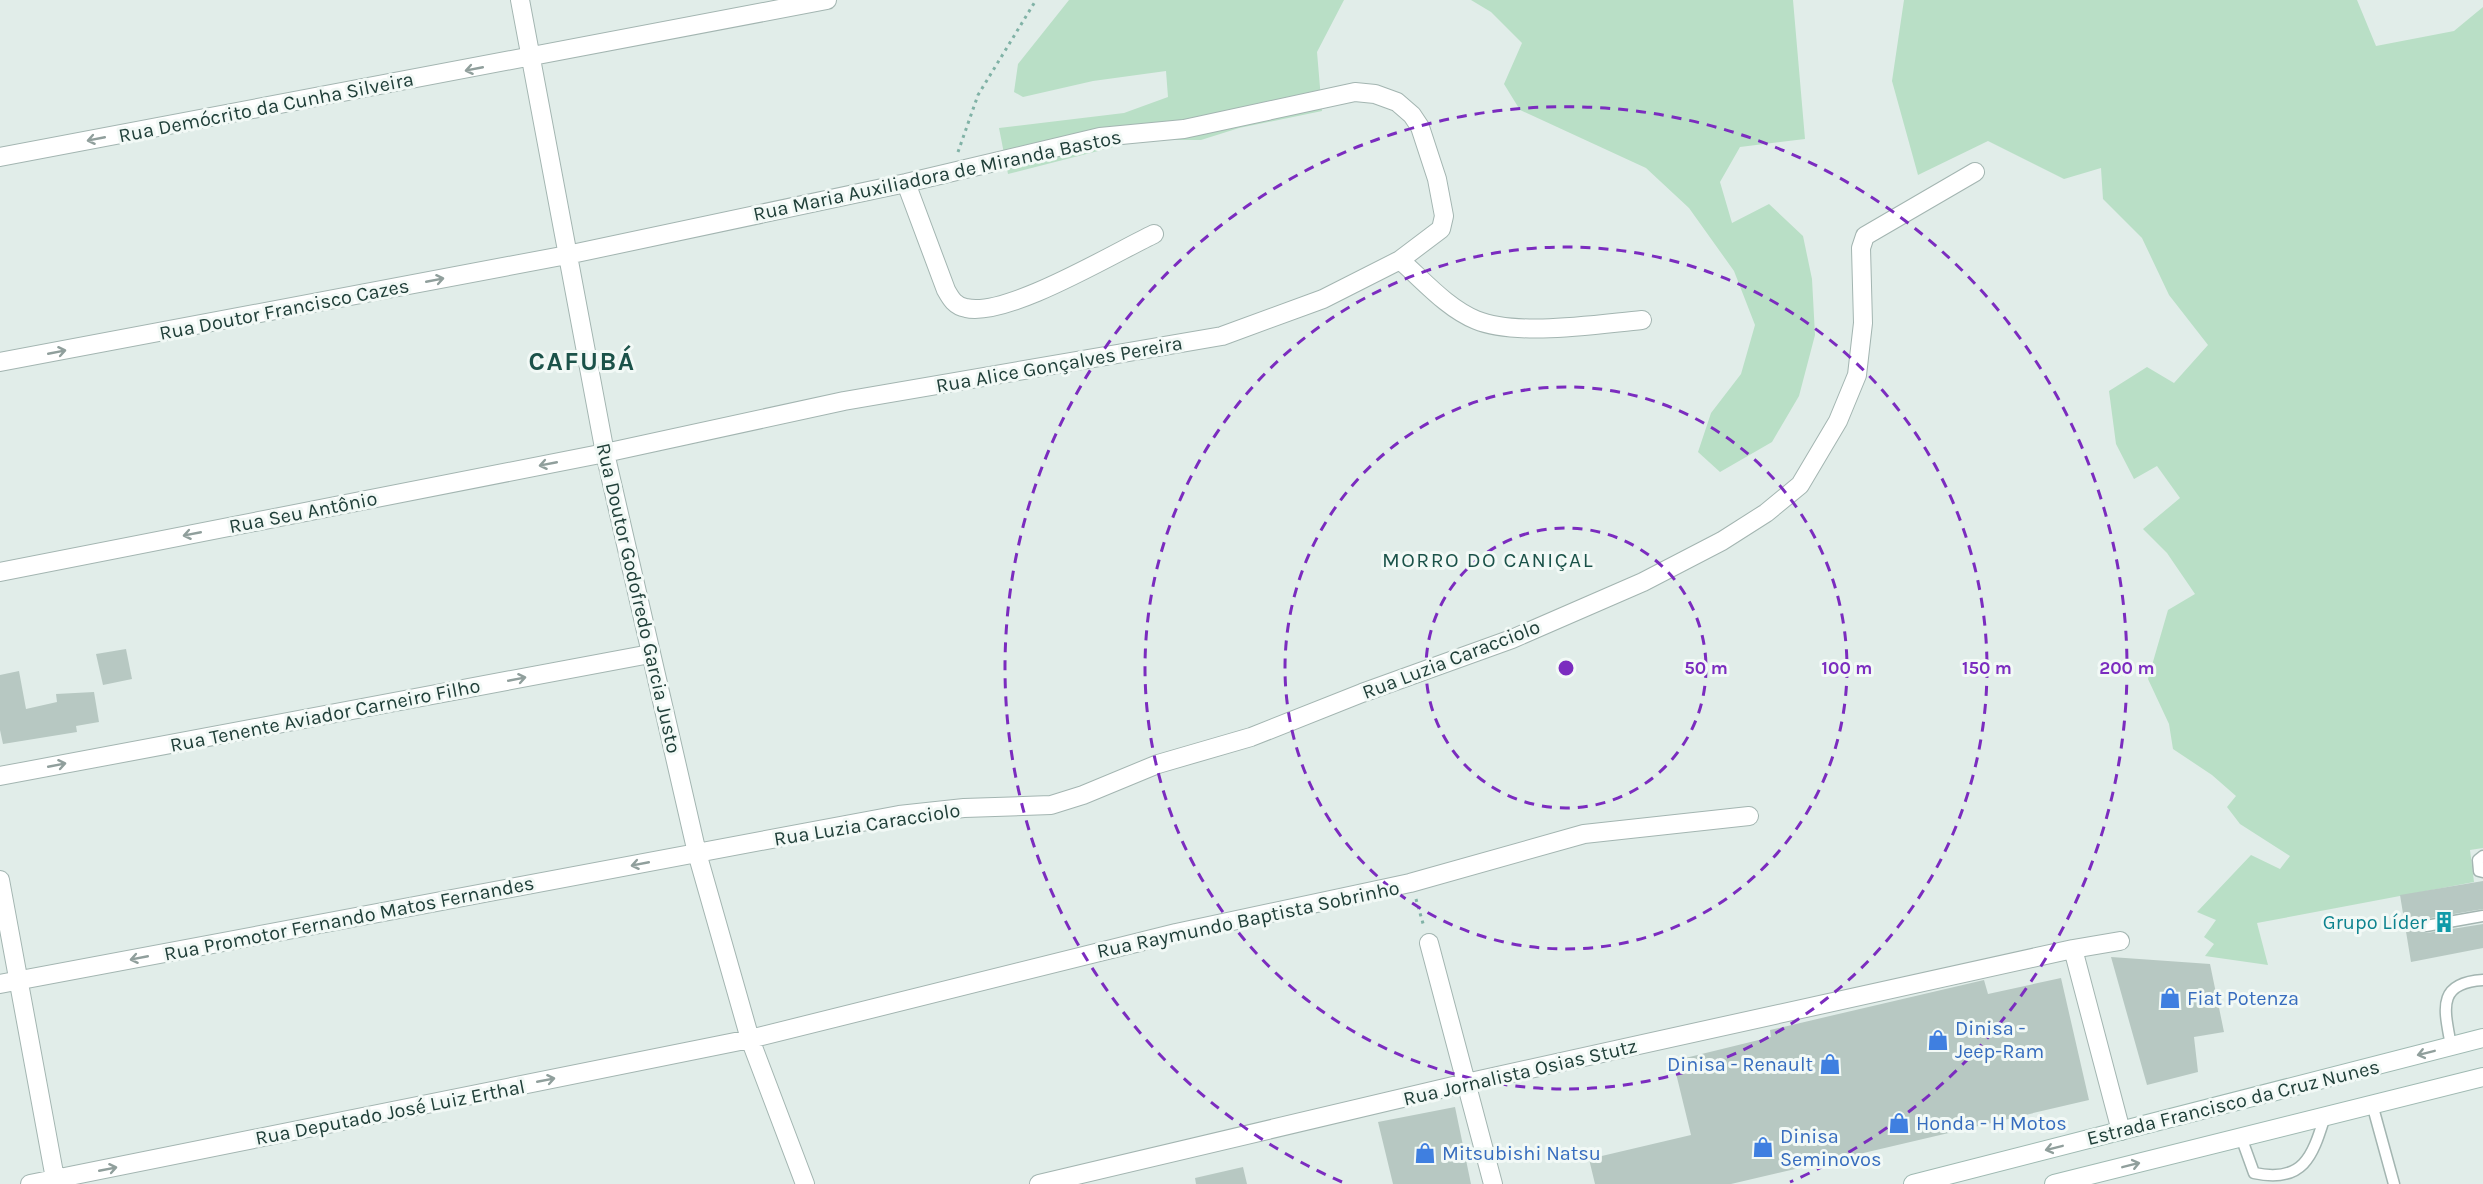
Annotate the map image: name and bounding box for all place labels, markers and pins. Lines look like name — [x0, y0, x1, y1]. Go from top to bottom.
centre of rings — [1556, 658, 1576, 678]
building icon: Grupo Líder — [2432, 910, 2456, 934]
place label: Grupo Líder — [2323, 911, 2428, 934]
shop icon: Fiat Potenza — [2158, 986, 2182, 1010]
place label: Fiat Potenza — [2187, 987, 2299, 1010]
place label: Dinisa - Jeep-Ram — [1955, 1017, 2044, 1063]
shop icon: Dinisa - Jeep-Ram — [1926, 1028, 1950, 1052]
shop icon: Dinisa - Renault — [1818, 1052, 1842, 1076]
place label: Dinisa - Renault — [1667, 1053, 1813, 1076]
shop icon: Honda - H Motos — [1887, 1111, 1911, 1135]
place label: Honda - H Motos — [1916, 1112, 2067, 1135]
place label: Dinisa Seminovos — [1780, 1125, 1882, 1171]
shop icon: Dinisa Seminovos — [1751, 1135, 1775, 1159]
shop icon: Mitsubishi Natsu — [1413, 1141, 1437, 1165]
place label: Mitsubishi Natsu — [1442, 1142, 1601, 1165]

